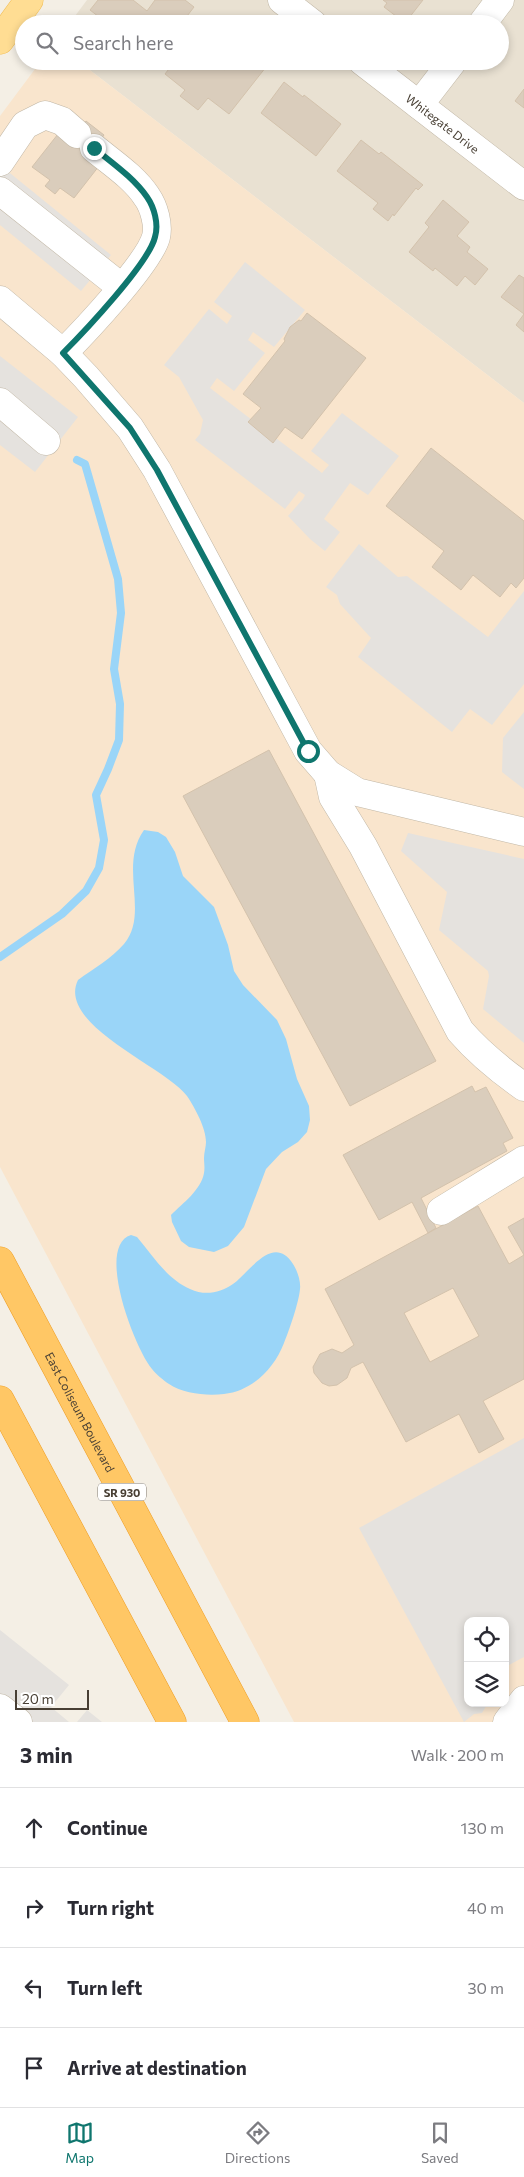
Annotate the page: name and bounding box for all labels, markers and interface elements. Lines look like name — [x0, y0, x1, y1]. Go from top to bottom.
search box — [15, 15, 509, 70]
icon: search — [33, 29, 61, 57]
text: Search here — [73, 31, 173, 54]
street label: Whitegate Drive — [403, 91, 482, 156]
route end — [83, 137, 106, 160]
route start — [297, 740, 320, 763]
street label: East Coliseum Boulevard — [43, 1350, 118, 1474]
road number: SR 930 — [98, 1484, 146, 1500]
map controls — [464, 1617, 509, 1707]
button: locate — [464, 1617, 509, 1662]
button: layers — [464, 1662, 509, 1707]
scale bar — [15, 1687, 89, 1710]
text: 20 m — [22, 1690, 54, 1707]
text: 3 min — [20, 1742, 73, 1767]
text: Walk · 200 m — [411, 1745, 504, 1764]
icon: ahead — [20, 1814, 48, 1842]
text: Continue — [67, 1816, 147, 1839]
text: 130 m — [461, 1818, 504, 1837]
icon: right — [20, 1894, 48, 1922]
text: Turn right — [67, 1896, 154, 1919]
text: 40 m — [467, 1898, 504, 1917]
icon: left — [20, 1974, 48, 2002]
text: Turn left — [67, 1976, 142, 1999]
text: 30 m — [467, 1978, 504, 1997]
icon: arrive — [20, 2054, 48, 2082]
text: Arrive at destination — [67, 2056, 247, 2079]
tab: Map — [65, 2119, 94, 2166]
tab: Directions — [225, 2119, 290, 2166]
tab: Saved — [421, 2119, 459, 2166]

